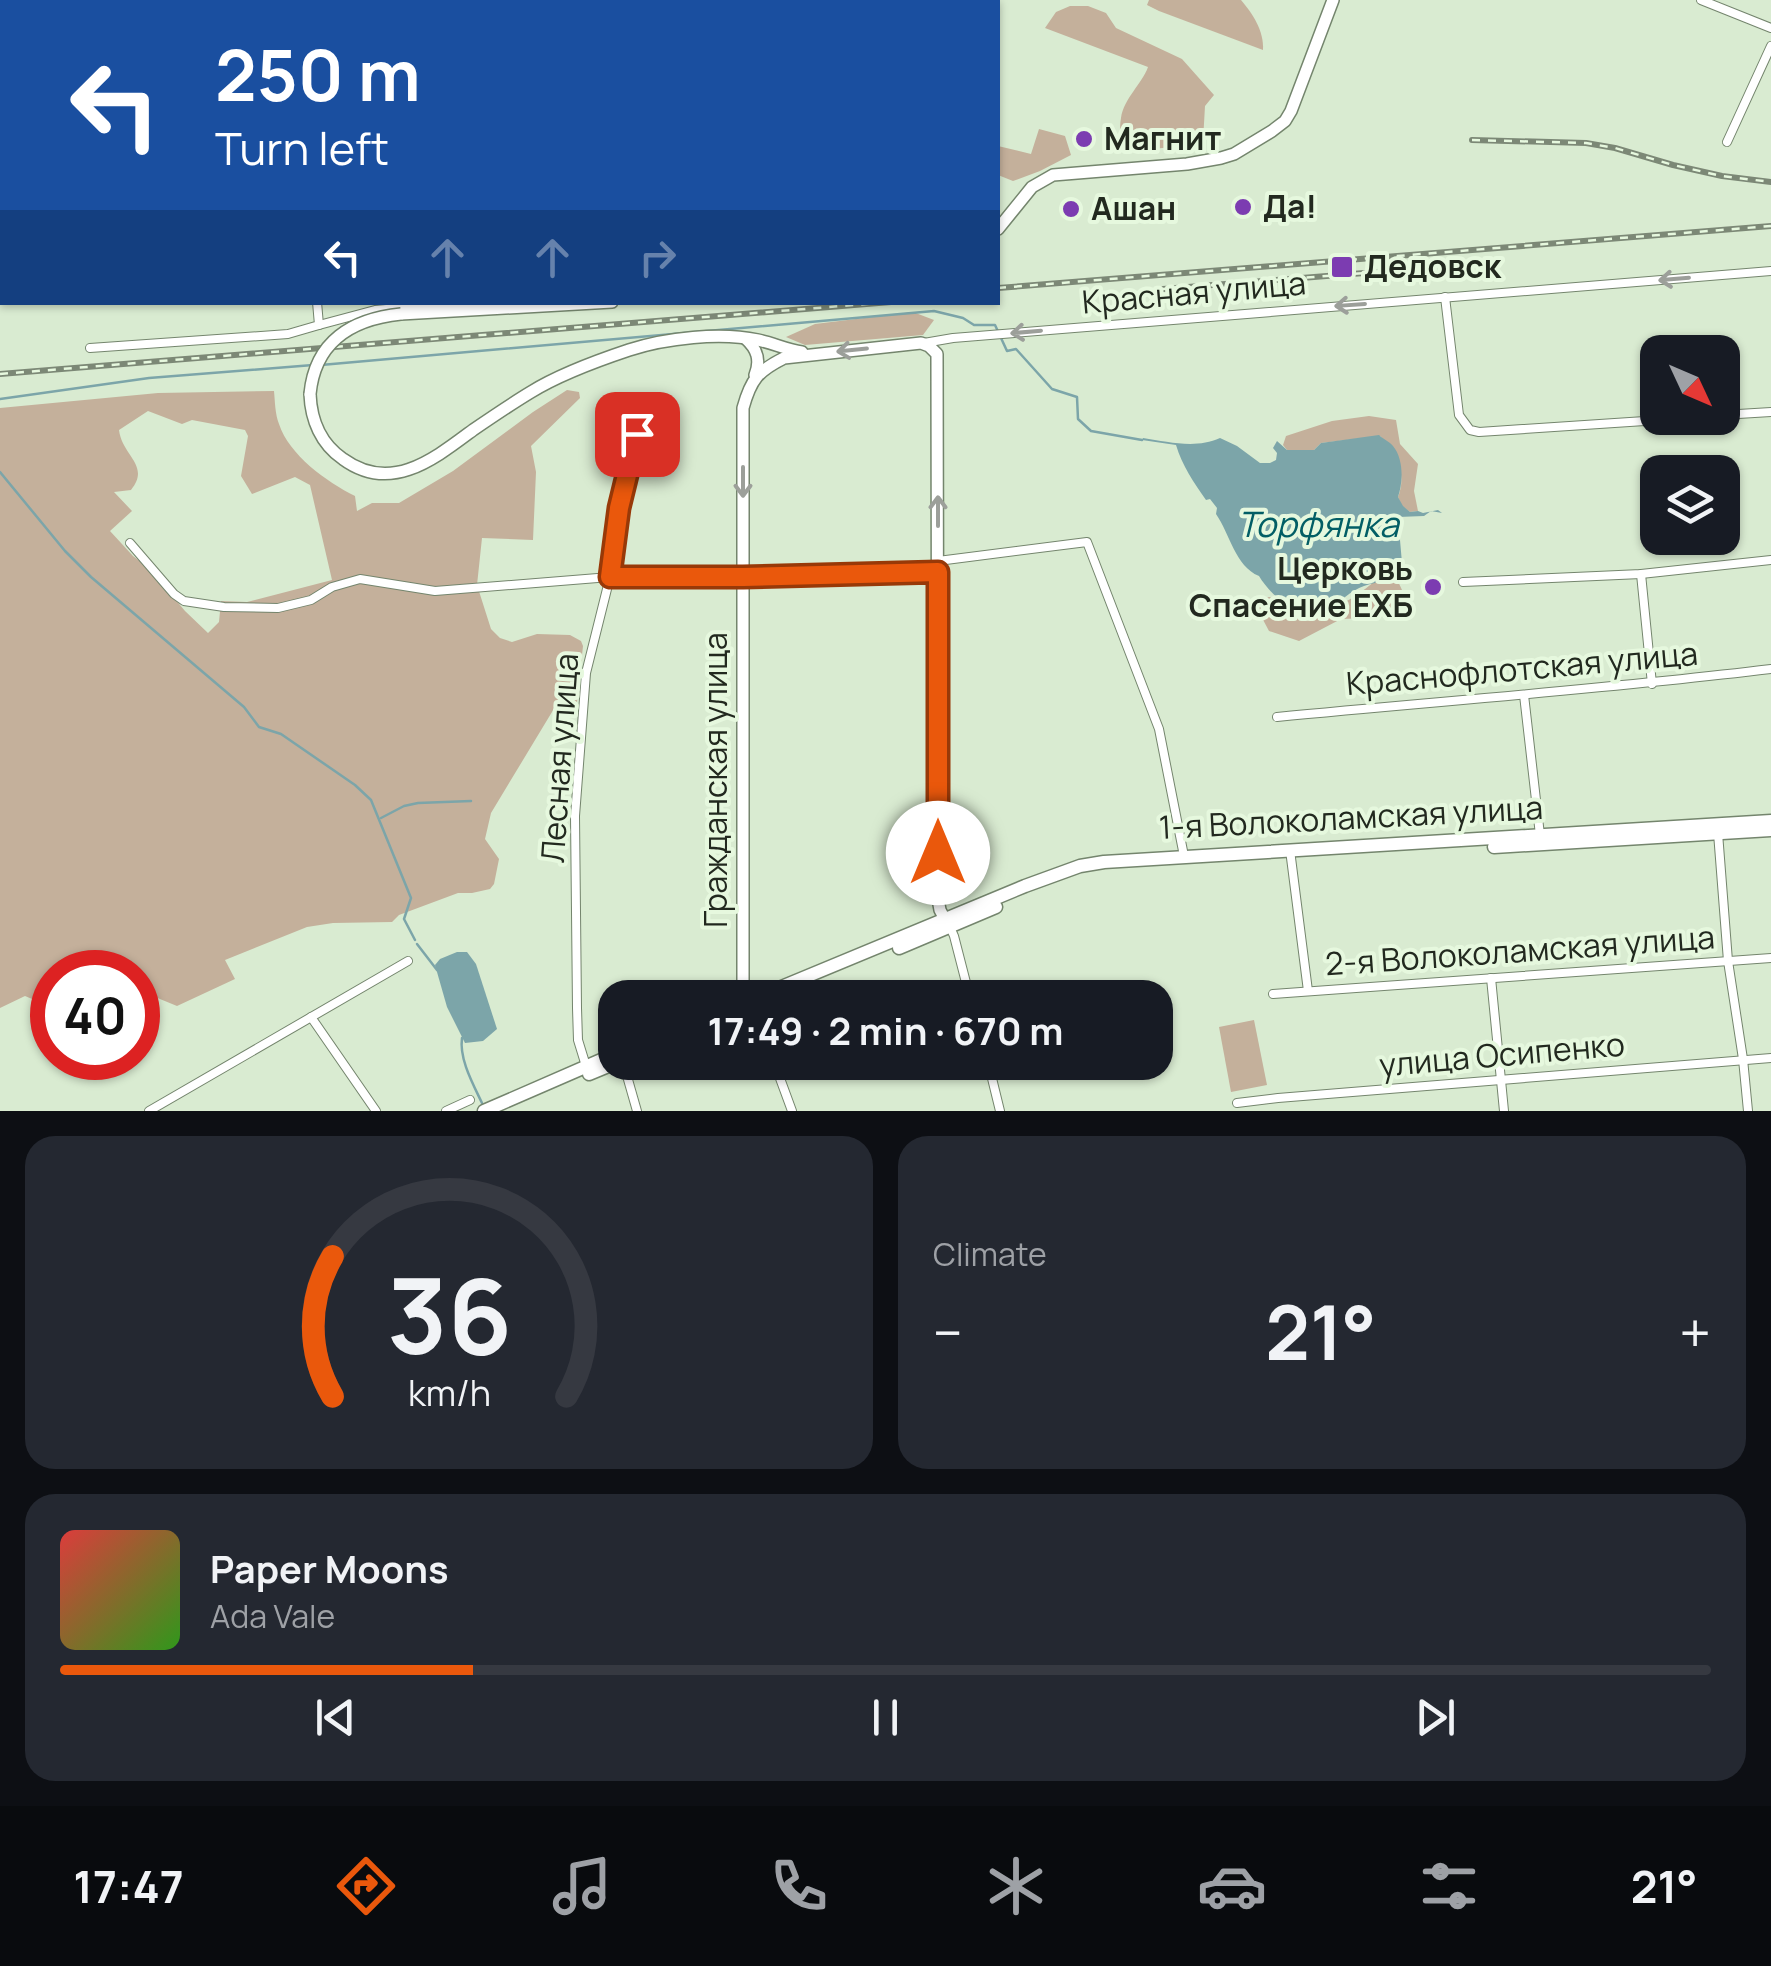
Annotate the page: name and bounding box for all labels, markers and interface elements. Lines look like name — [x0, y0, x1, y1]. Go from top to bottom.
text: 250 m — [215, 26, 421, 122]
icon: left — [50, 40, 180, 170]
place label: Магнит — [1104, 116, 1222, 160]
text: Turn left — [215, 117, 389, 179]
marker: Магнит — [1073, 128, 1095, 150]
place label: Да! — [1263, 184, 1317, 228]
place label: Ашан — [1091, 186, 1176, 230]
marker: Да! — [1232, 196, 1254, 218]
marker: Ашан — [1060, 198, 1082, 220]
icon: left — [315, 230, 370, 285]
icon: ahead — [420, 230, 475, 285]
icon: ahead — [525, 230, 580, 285]
icon: right — [630, 230, 685, 285]
place label: Дедовск — [1364, 244, 1502, 288]
marker: Дедовск — [1329, 254, 1355, 280]
street label: Красная улица — [1080, 260, 1308, 324]
one-way arrow — [1658, 270, 1690, 289]
one-way arrow — [1334, 295, 1366, 314]
one-way arrow — [1010, 322, 1043, 341]
north arrow — [1640, 335, 1740, 435]
map controls — [1640, 335, 1740, 555]
one-way arrow — [837, 341, 869, 360]
pin — [595, 392, 680, 477]
icon: arrive — [610, 407, 665, 462]
button: layers — [1640, 455, 1740, 555]
one-way arrow — [734, 466, 752, 498]
one-way arrow — [928, 496, 948, 528]
water label: Торфянка — [1237, 500, 1400, 548]
place label: Церковь Спасение ЕХБ — [1189, 546, 1413, 627]
marker: Церковь Спасение ЕХБ — [1422, 576, 1444, 598]
street label: Краснофлотская улица — [1344, 631, 1700, 705]
street label: Гражданская улица — [693, 632, 737, 928]
street label: Лесная улица — [530, 652, 588, 864]
street label: 1-я Волоколамская улица — [1158, 785, 1544, 849]
position arrow — [886, 801, 990, 905]
street label: 2-я Волоколамская улица — [1324, 914, 1716, 986]
speed limit sign: 40 — [30, 950, 160, 1080]
text: 17:49 · 2 min · 670 m — [708, 1004, 1063, 1056]
street label: улица Осипенко — [1377, 1021, 1626, 1087]
text: Climate — [933, 1232, 1047, 1276]
text: 36 — [386, 1243, 512, 1385]
text: 21° — [1265, 1280, 1377, 1383]
text: − — [933, 1294, 963, 1370]
text: + — [1679, 1294, 1711, 1370]
text: km/h — [407, 1368, 491, 1417]
text: Paper Moons — [210, 1542, 449, 1594]
text: Ada Vale — [210, 1594, 335, 1638]
icon: previous — [308, 1690, 363, 1745]
icon: pause — [858, 1690, 913, 1745]
icon: next — [1408, 1690, 1463, 1745]
icon: directions — [331, 1851, 401, 1921]
icon: music — [547, 1851, 617, 1921]
icon: phone — [764, 1851, 834, 1921]
icon: climate — [981, 1851, 1051, 1921]
icon: car — [1197, 1851, 1267, 1921]
icon: filters — [1414, 1851, 1484, 1921]
text: 17:47 — [73, 1855, 184, 1917]
text: 21° — [1631, 1855, 1698, 1917]

